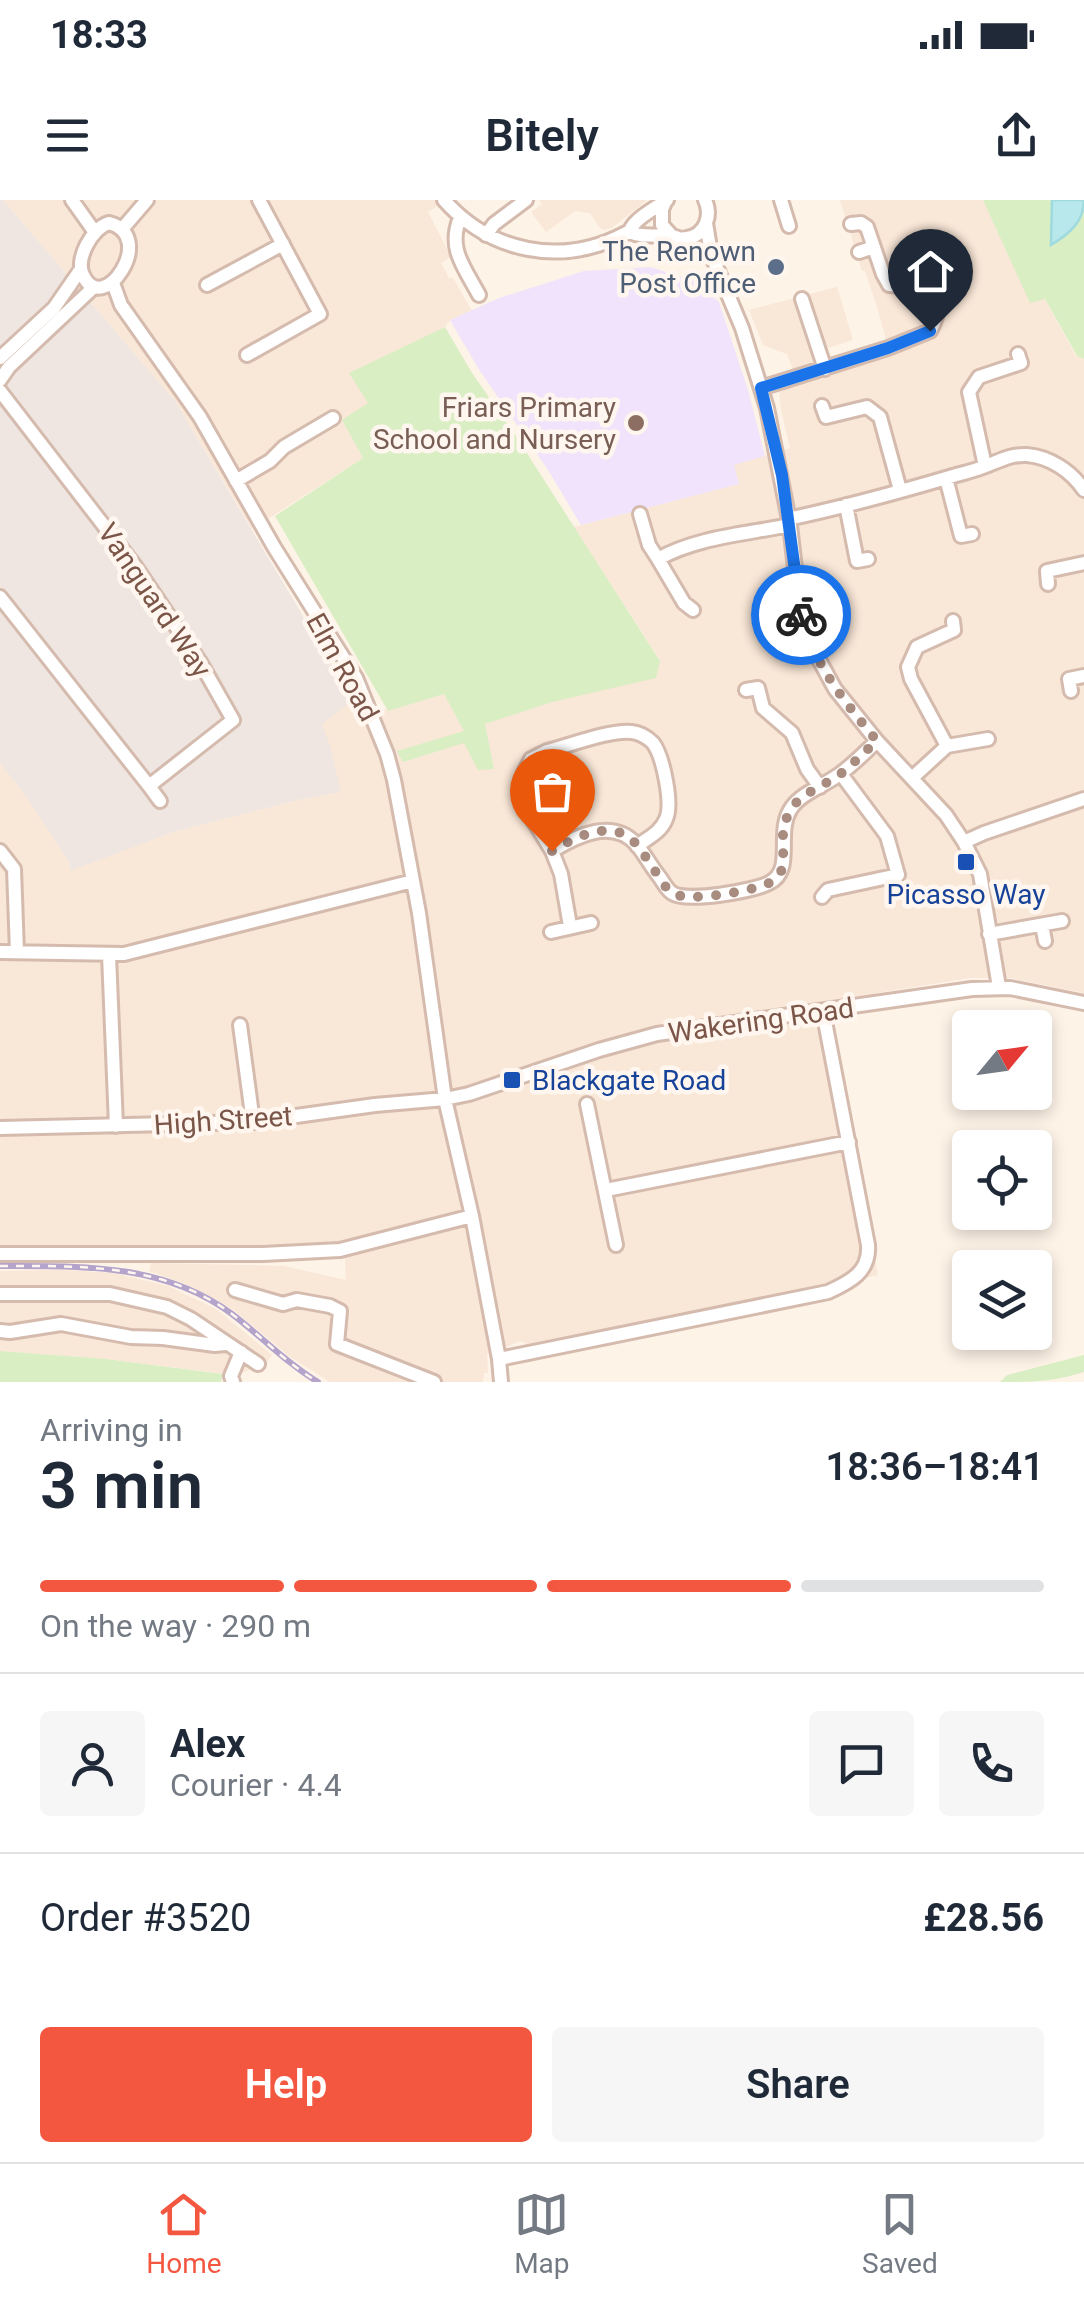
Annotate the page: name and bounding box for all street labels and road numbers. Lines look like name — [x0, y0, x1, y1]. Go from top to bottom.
street label: Vanguard Way — [91, 517, 218, 684]
street label: Elm Road — [299, 607, 386, 727]
street label: Wakering Road — [666, 991, 856, 1050]
street label: High Street — [153, 1099, 293, 1142]

